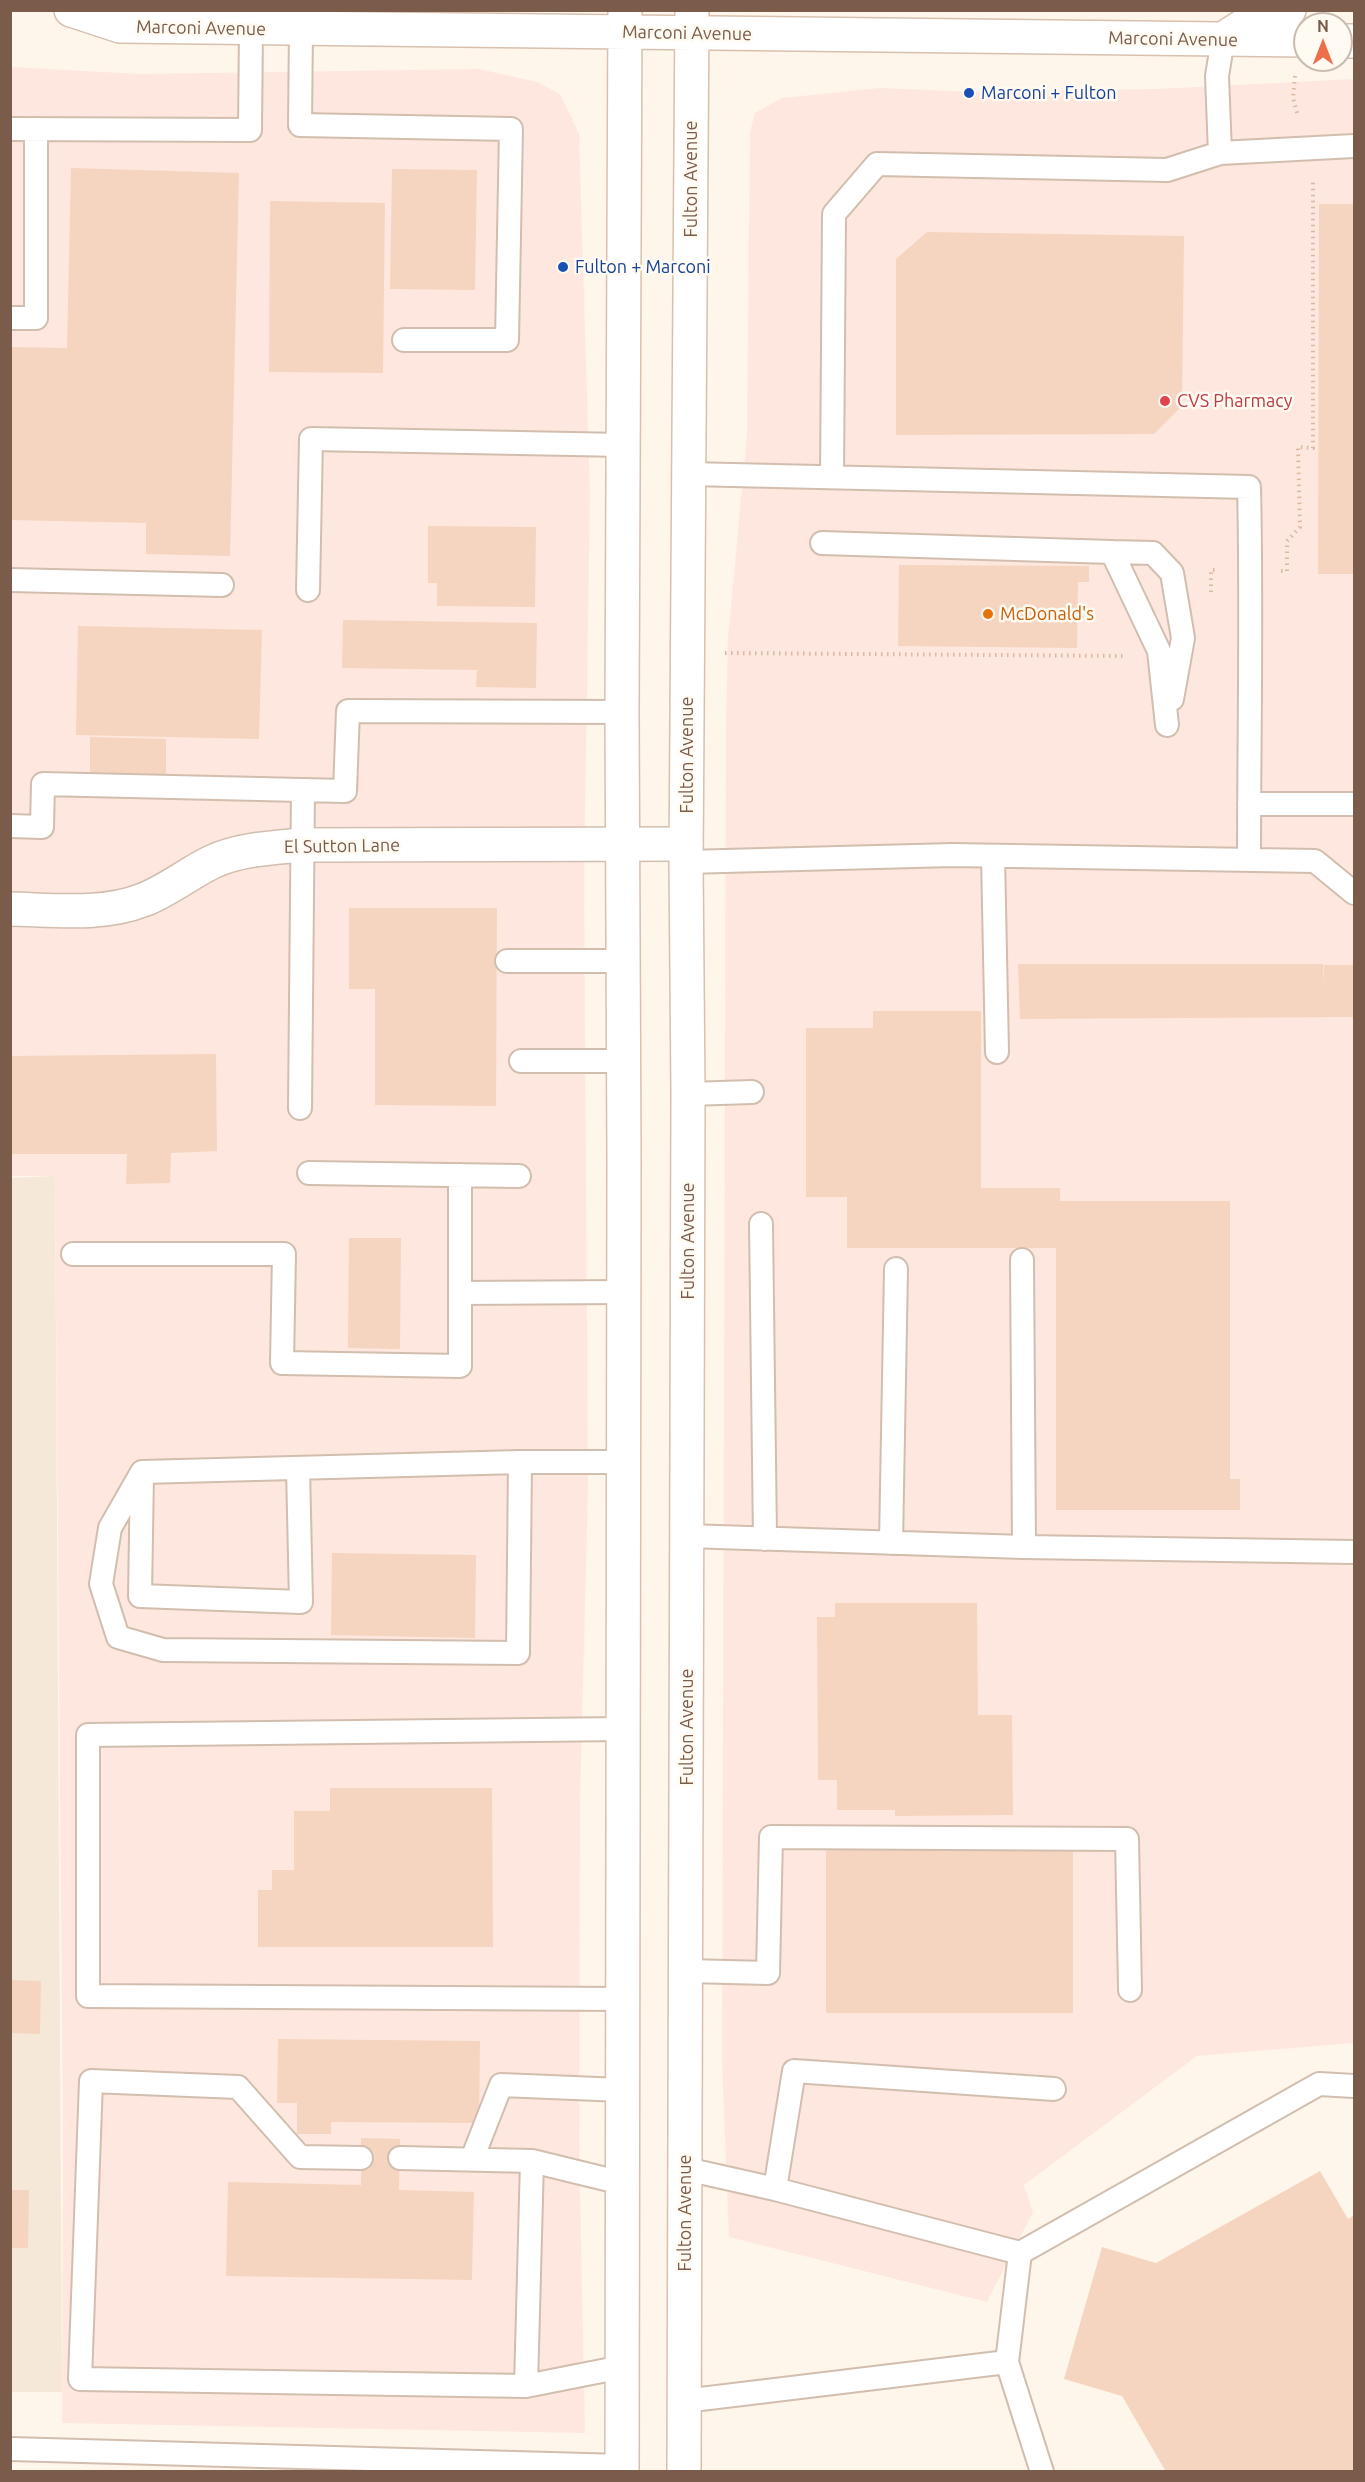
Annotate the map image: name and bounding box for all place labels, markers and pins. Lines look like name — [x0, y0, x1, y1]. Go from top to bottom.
place label: Marconi + Fulton — [981, 82, 1117, 104]
marker: Marconi + Fulton — [962, 86, 976, 100]
place label: Fulton + Marconi — [575, 256, 711, 278]
marker: Fulton + Marconi — [556, 260, 570, 274]
place label: CVS Pharmacy — [1177, 390, 1292, 412]
marker: CVS Pharmacy — [1158, 394, 1172, 408]
place label: McDonald's — [1000, 603, 1094, 625]
marker: McDonald's — [981, 607, 995, 621]

